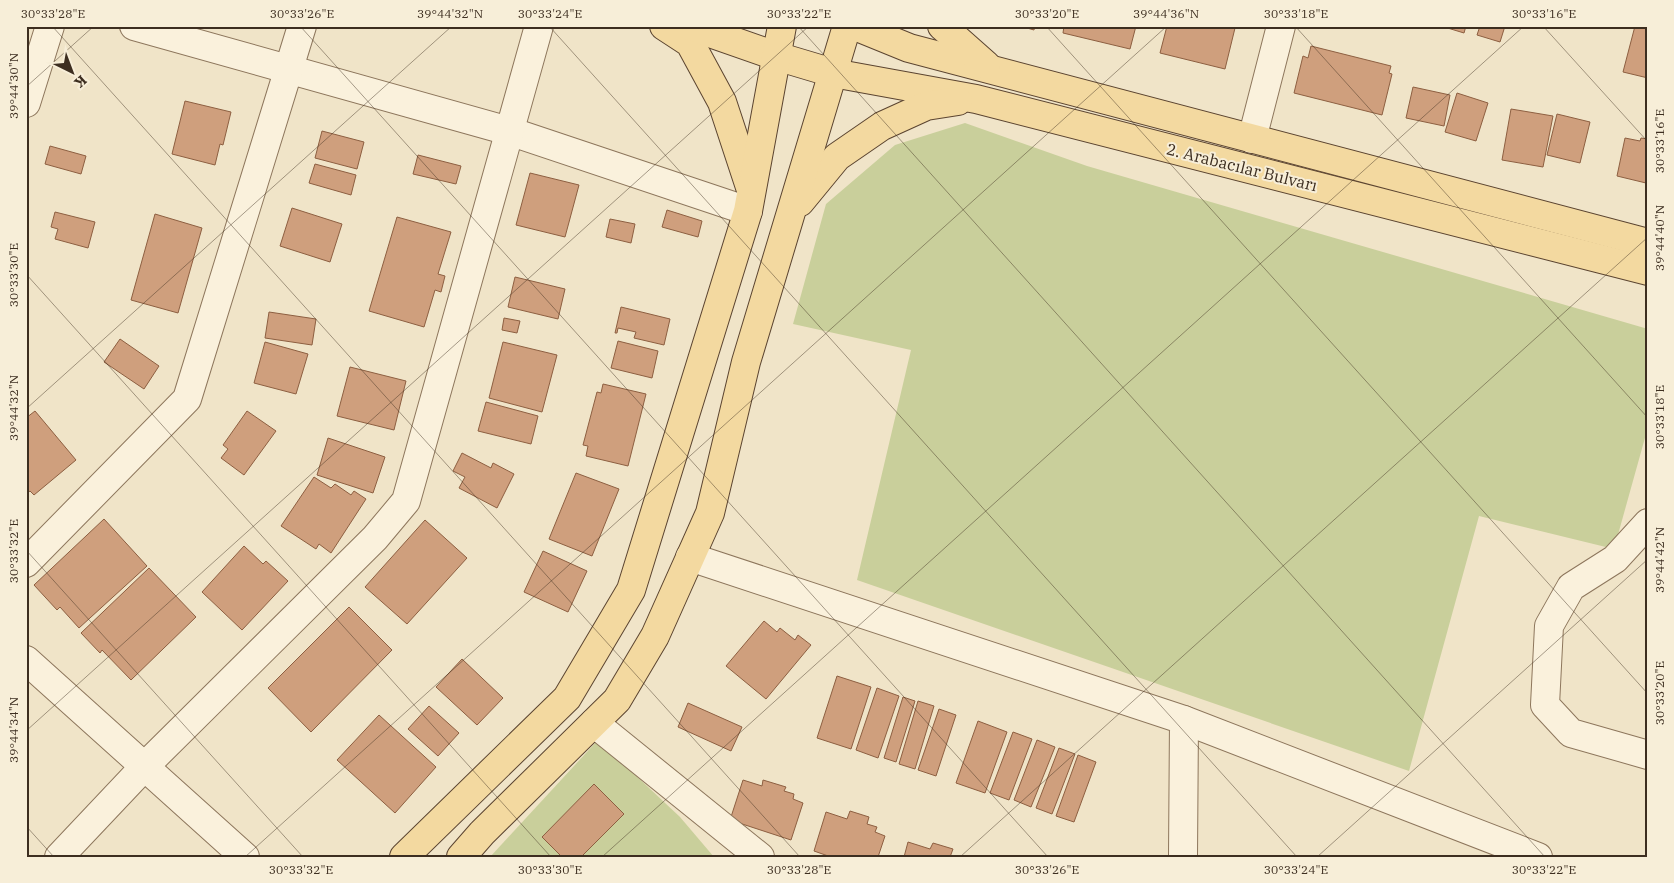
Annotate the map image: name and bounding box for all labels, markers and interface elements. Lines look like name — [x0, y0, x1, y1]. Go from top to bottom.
text: 30°33'28"E — [21, 6, 85, 21]
text: 30°33'26"E — [270, 6, 334, 21]
text: 39°44'32"N — [417, 6, 483, 21]
text: 30°33'24"E — [518, 6, 582, 21]
text: 30°33'22"E — [767, 6, 831, 21]
text: 30°33'20"E — [1015, 6, 1079, 21]
text: 39°44'36"N — [1133, 6, 1199, 21]
text: 30°33'18"E — [1264, 6, 1328, 21]
text: 30°33'16"E — [1512, 6, 1576, 21]
north arrow — [48, 48, 98, 98]
text: 39°44'30"N — [6, 53, 21, 119]
text: K — [70, 71, 91, 92]
text: 30°33'16"E — [1652, 109, 1667, 173]
street label: 2. Arabacılar Bulvarı — [1164, 139, 1320, 195]
text: 39°44'40"N — [1652, 205, 1667, 271]
text: 30°33'30"E — [6, 243, 21, 307]
text: 39°44'32"N — [6, 375, 21, 441]
text: 30°33'18"E — [1652, 385, 1667, 449]
text: 30°33'32"E — [6, 519, 21, 583]
text: 39°44'42"N — [1652, 527, 1667, 593]
text: 30°33'20"E — [1652, 661, 1667, 725]
text: 39°44'34"N — [6, 697, 21, 763]
text: 30°33'32"E — [269, 862, 333, 877]
text: 30°33'30"E — [518, 862, 582, 877]
text: 30°33'28"E — [767, 862, 831, 877]
text: 30°33'26"E — [1015, 862, 1079, 877]
text: 30°33'24"E — [1264, 862, 1328, 877]
text: 30°33'22"E — [1512, 862, 1576, 877]

